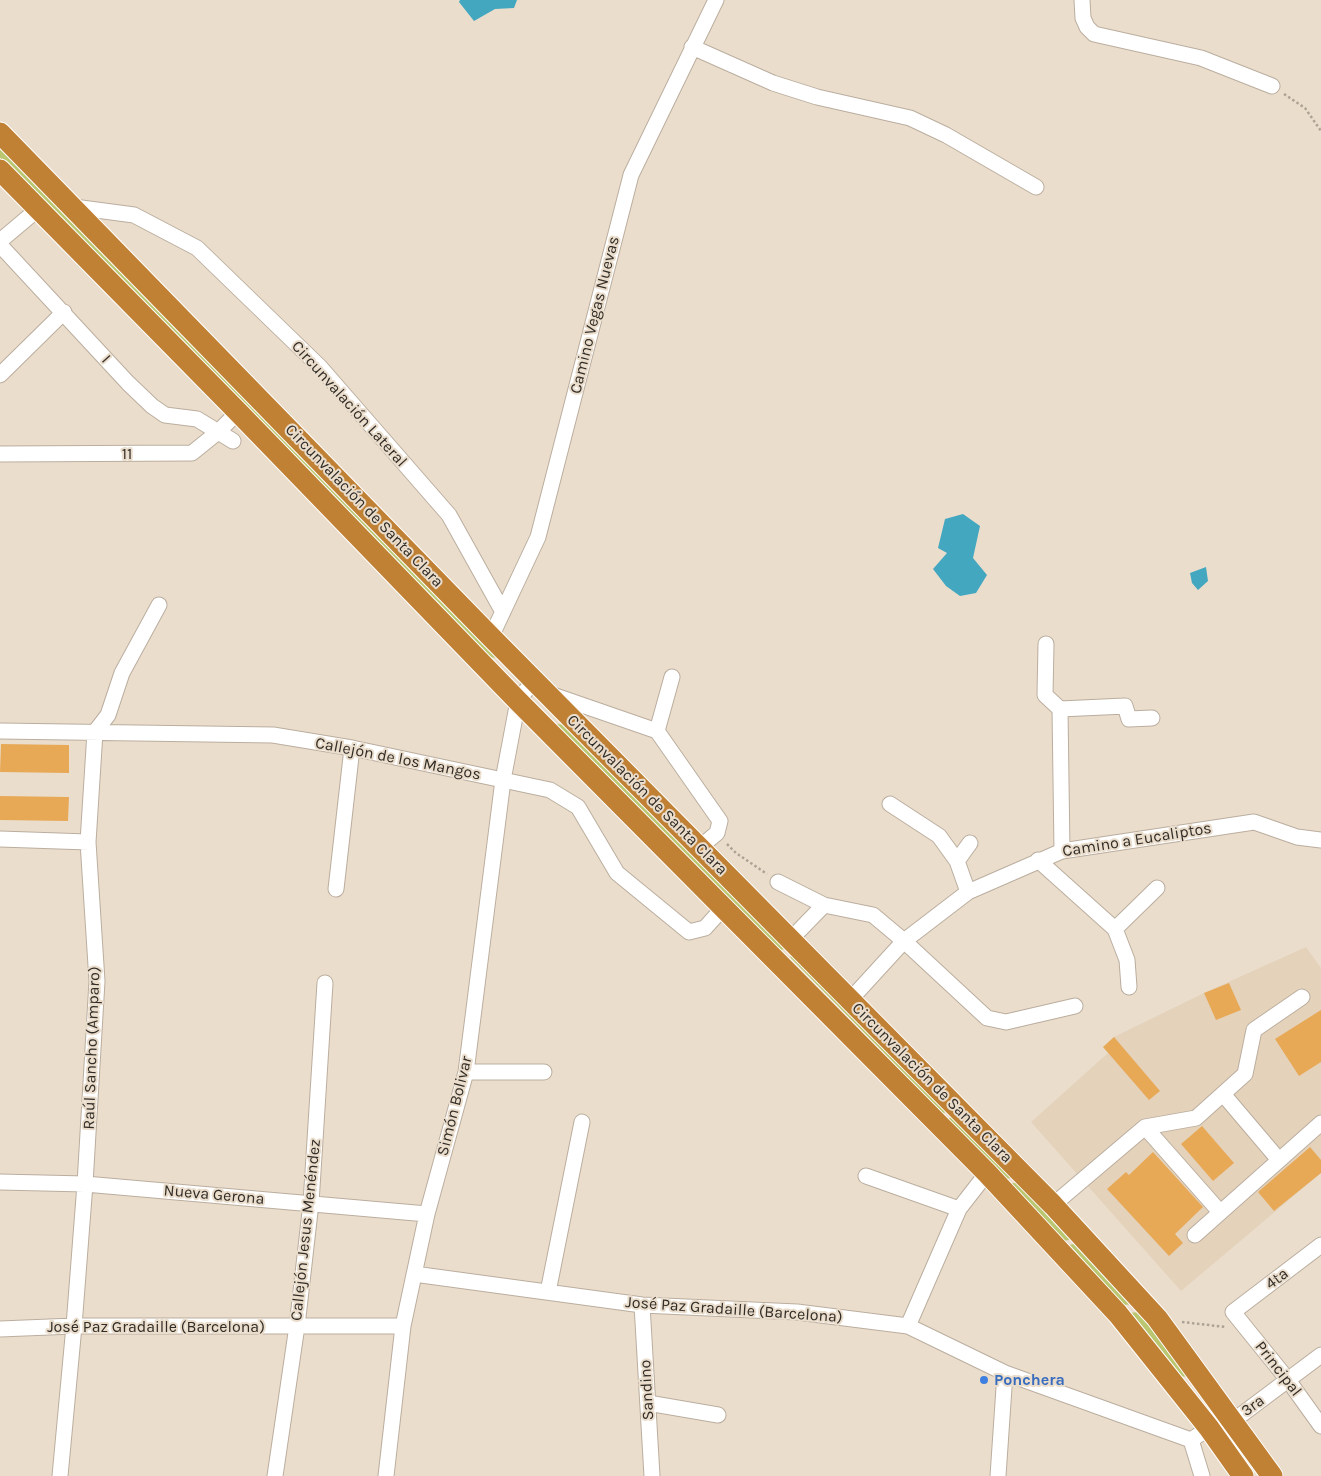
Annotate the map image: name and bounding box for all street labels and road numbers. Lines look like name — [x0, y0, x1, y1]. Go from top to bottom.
street label: Camino Vegas Nuevas — [566, 234, 624, 396]
street label: Circunvalación Lateral — [287, 337, 411, 471]
street label: I — [97, 351, 115, 367]
street label: Circunvalación de Santa Clara — [281, 420, 447, 592]
street label: 11 — [122, 444, 132, 464]
street label: Circunvalación de Santa Clara — [563, 711, 731, 879]
street label: Callejón de los Mangos — [314, 734, 482, 784]
street label: Camino a Eucaliptos — [1061, 819, 1213, 861]
street label: Raúl Sancho (Amparo) — [80, 966, 104, 1130]
street label: Circunvalación de Santa Clara — [848, 999, 1016, 1167]
street label: Simón Bolivar — [433, 1054, 477, 1158]
street label: Callejón Jesus Menéndez — [287, 1138, 325, 1322]
street label: Nueva Gerona — [163, 1181, 265, 1209]
street label: 4ta — [1262, 1264, 1292, 1294]
street label: José Paz Gradaille (Barcelona) — [625, 1293, 843, 1327]
street label: José Paz Gradaille (Barcelona) — [47, 1317, 265, 1337]
street label: Principal — [1251, 1338, 1305, 1400]
street label: Sandino — [636, 1359, 658, 1421]
street label: 3ra — [1238, 1391, 1268, 1421]

